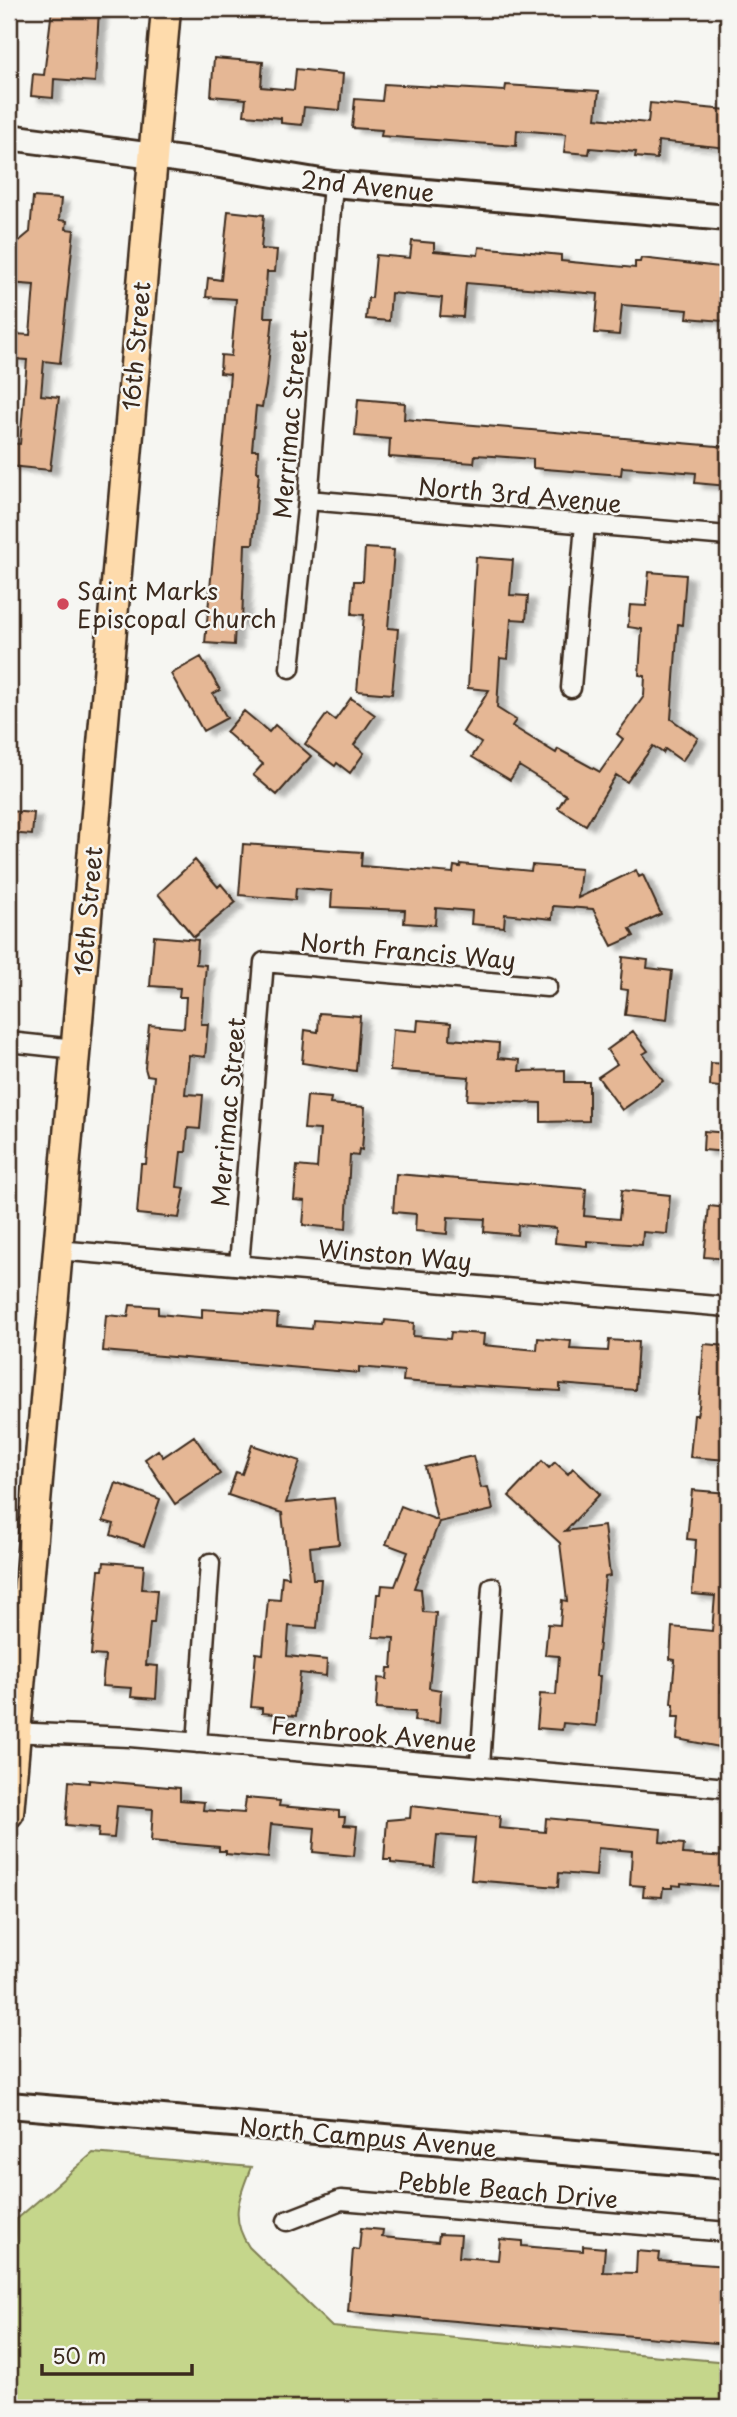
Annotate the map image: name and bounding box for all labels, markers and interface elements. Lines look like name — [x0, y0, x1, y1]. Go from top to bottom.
street label: 2nd Avenue — [299, 160, 437, 210]
street label: 16th Street — [111, 280, 159, 412]
street label: Merrimac Street — [263, 328, 315, 520]
street label: North 3rd Avenue — [417, 467, 623, 521]
place label: Saint Marks Episcopal Church — [77, 572, 277, 636]
marker: Saint Marks Episcopal Church — [55, 596, 71, 612]
street label: 16th Street — [63, 845, 111, 977]
street label: North Francis Way — [299, 923, 517, 977]
street label: Merrimac Street — [201, 1016, 253, 1208]
street label: Winston Way — [316, 1229, 474, 1279]
street label: Fernbrook Avenue — [270, 1706, 478, 1760]
street label: North Campus Avenue — [238, 2107, 498, 2165]
street label: Pebble Beach Drive — [396, 2161, 620, 2217]
scale bar — [42, 2333, 192, 2377]
text: 50 m — [52, 2339, 106, 2371]

